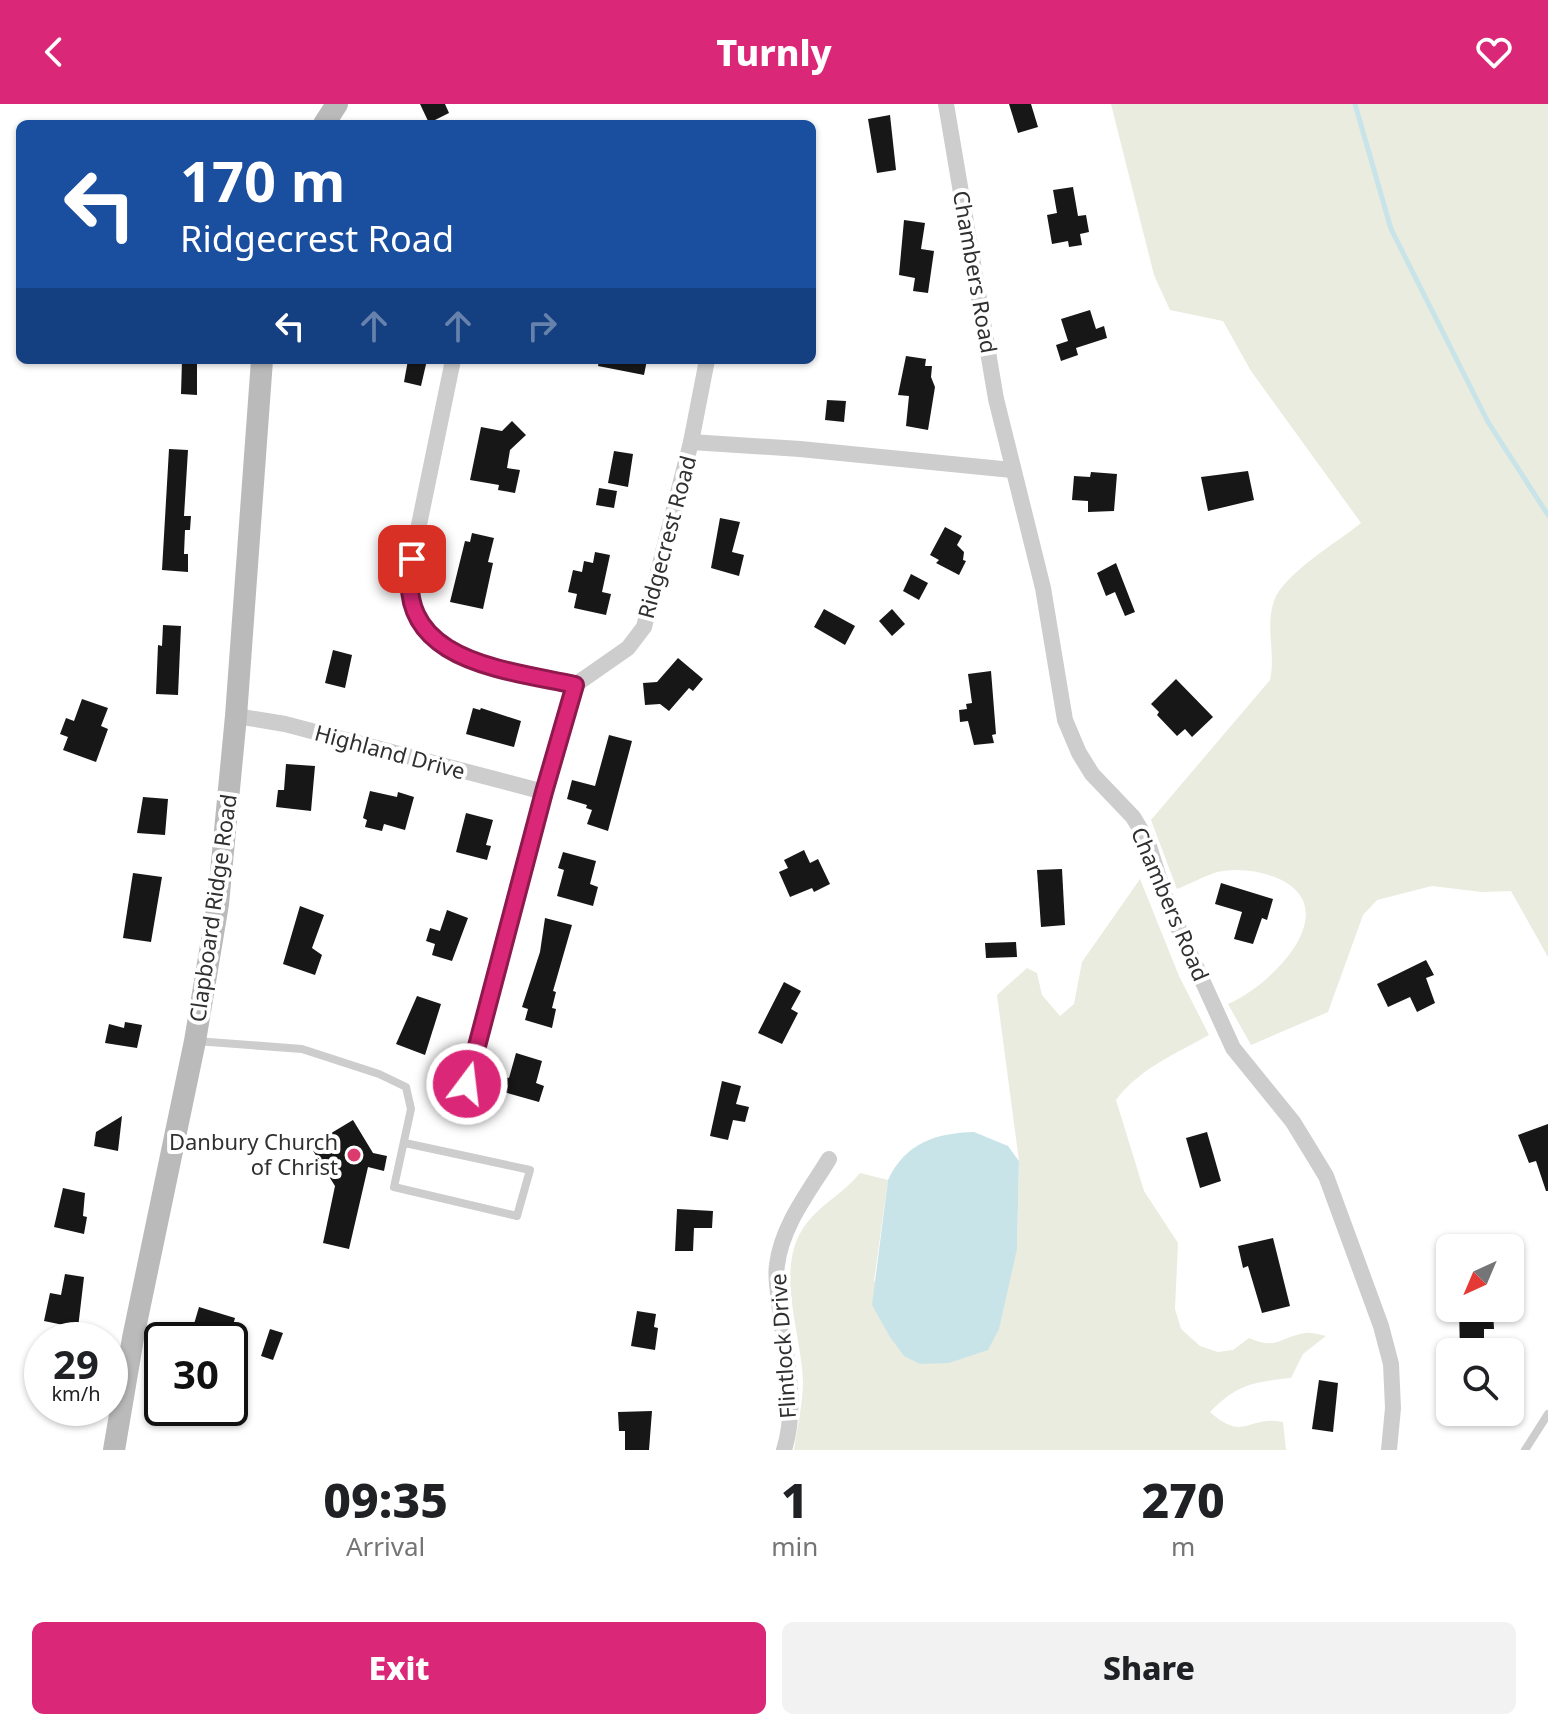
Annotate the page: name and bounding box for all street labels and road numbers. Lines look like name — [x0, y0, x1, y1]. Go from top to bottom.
street label: Chambers Road — [947, 188, 1005, 355]
street label: Ridgecrest Road — [630, 452, 702, 622]
street label: Highland Drive — [312, 717, 469, 786]
street label: Clapboard Ridge Road — [181, 792, 243, 1024]
street label: Chambers Road — [1125, 822, 1217, 985]
street label: Flintlock Drive — [762, 1272, 802, 1420]

